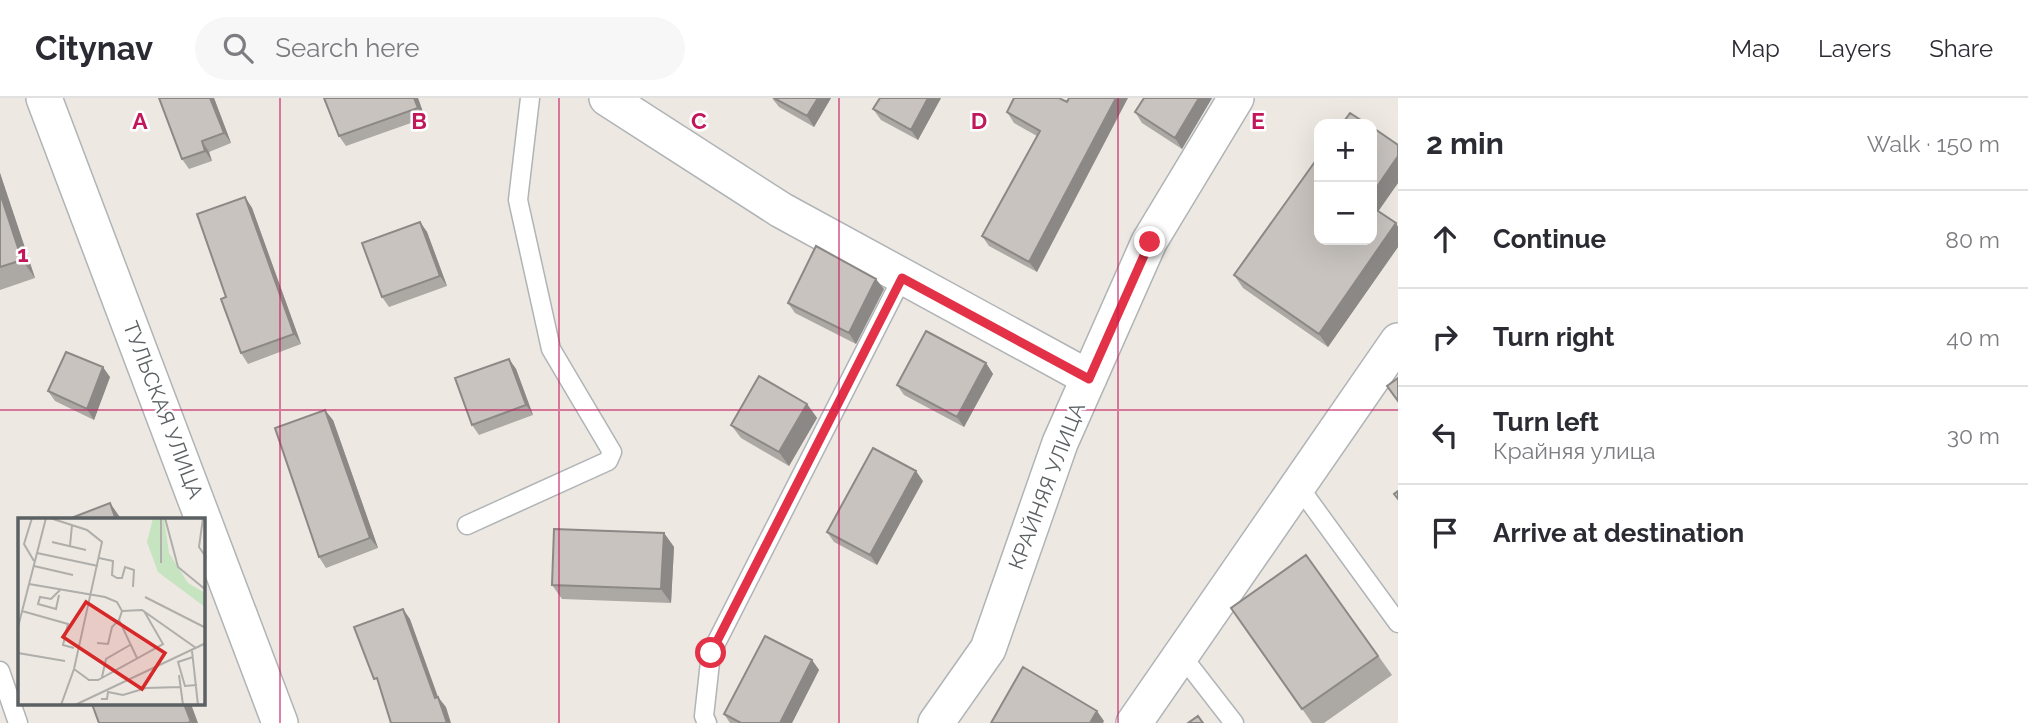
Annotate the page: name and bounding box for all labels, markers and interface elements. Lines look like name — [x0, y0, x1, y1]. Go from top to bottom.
search box — [195, 17, 685, 80]
text: Citynav — [35, 29, 153, 68]
icon: search — [219, 29, 257, 67]
text: Search here — [275, 33, 420, 63]
text: Map — [1731, 34, 1780, 63]
text: Layers — [1818, 34, 1891, 63]
text: Share — [1929, 34, 1993, 63]
text: A — [132, 107, 148, 134]
text: B — [411, 107, 427, 134]
text: C — [691, 107, 707, 134]
text: D — [971, 107, 987, 134]
text: E — [1251, 107, 1265, 134]
map controls — [1314, 119, 1377, 245]
button: + — [1314, 119, 1377, 182]
text: 2 min — [1426, 126, 1504, 161]
text: Walk · 150 m — [1867, 130, 2000, 157]
button: − — [1314, 182, 1377, 245]
icon: ahead — [1426, 220, 1464, 258]
text: Continue — [1493, 224, 1606, 254]
route end — [1134, 226, 1165, 257]
text: 80 m — [1945, 226, 2000, 253]
text: 1 — [17, 240, 29, 267]
street label: ТУЛЬСКАЯ УЛИЦА — [118, 317, 209, 502]
icon: right — [1426, 318, 1464, 356]
text: Turn right — [1493, 322, 1614, 352]
text: 40 m — [1946, 324, 2000, 351]
street label: КРАЙНЯЯ УЛИЦА — [1003, 399, 1090, 573]
text: Turn left — [1493, 407, 1599, 437]
icon: left — [1426, 416, 1464, 454]
text: 30 m — [1947, 422, 2000, 449]
text: Крайняя улица — [1493, 437, 1656, 464]
icon: arrive — [1426, 514, 1464, 552]
inset map — [18, 518, 205, 706]
text: Arrive at destination — [1493, 518, 1744, 548]
route start — [695, 637, 726, 668]

